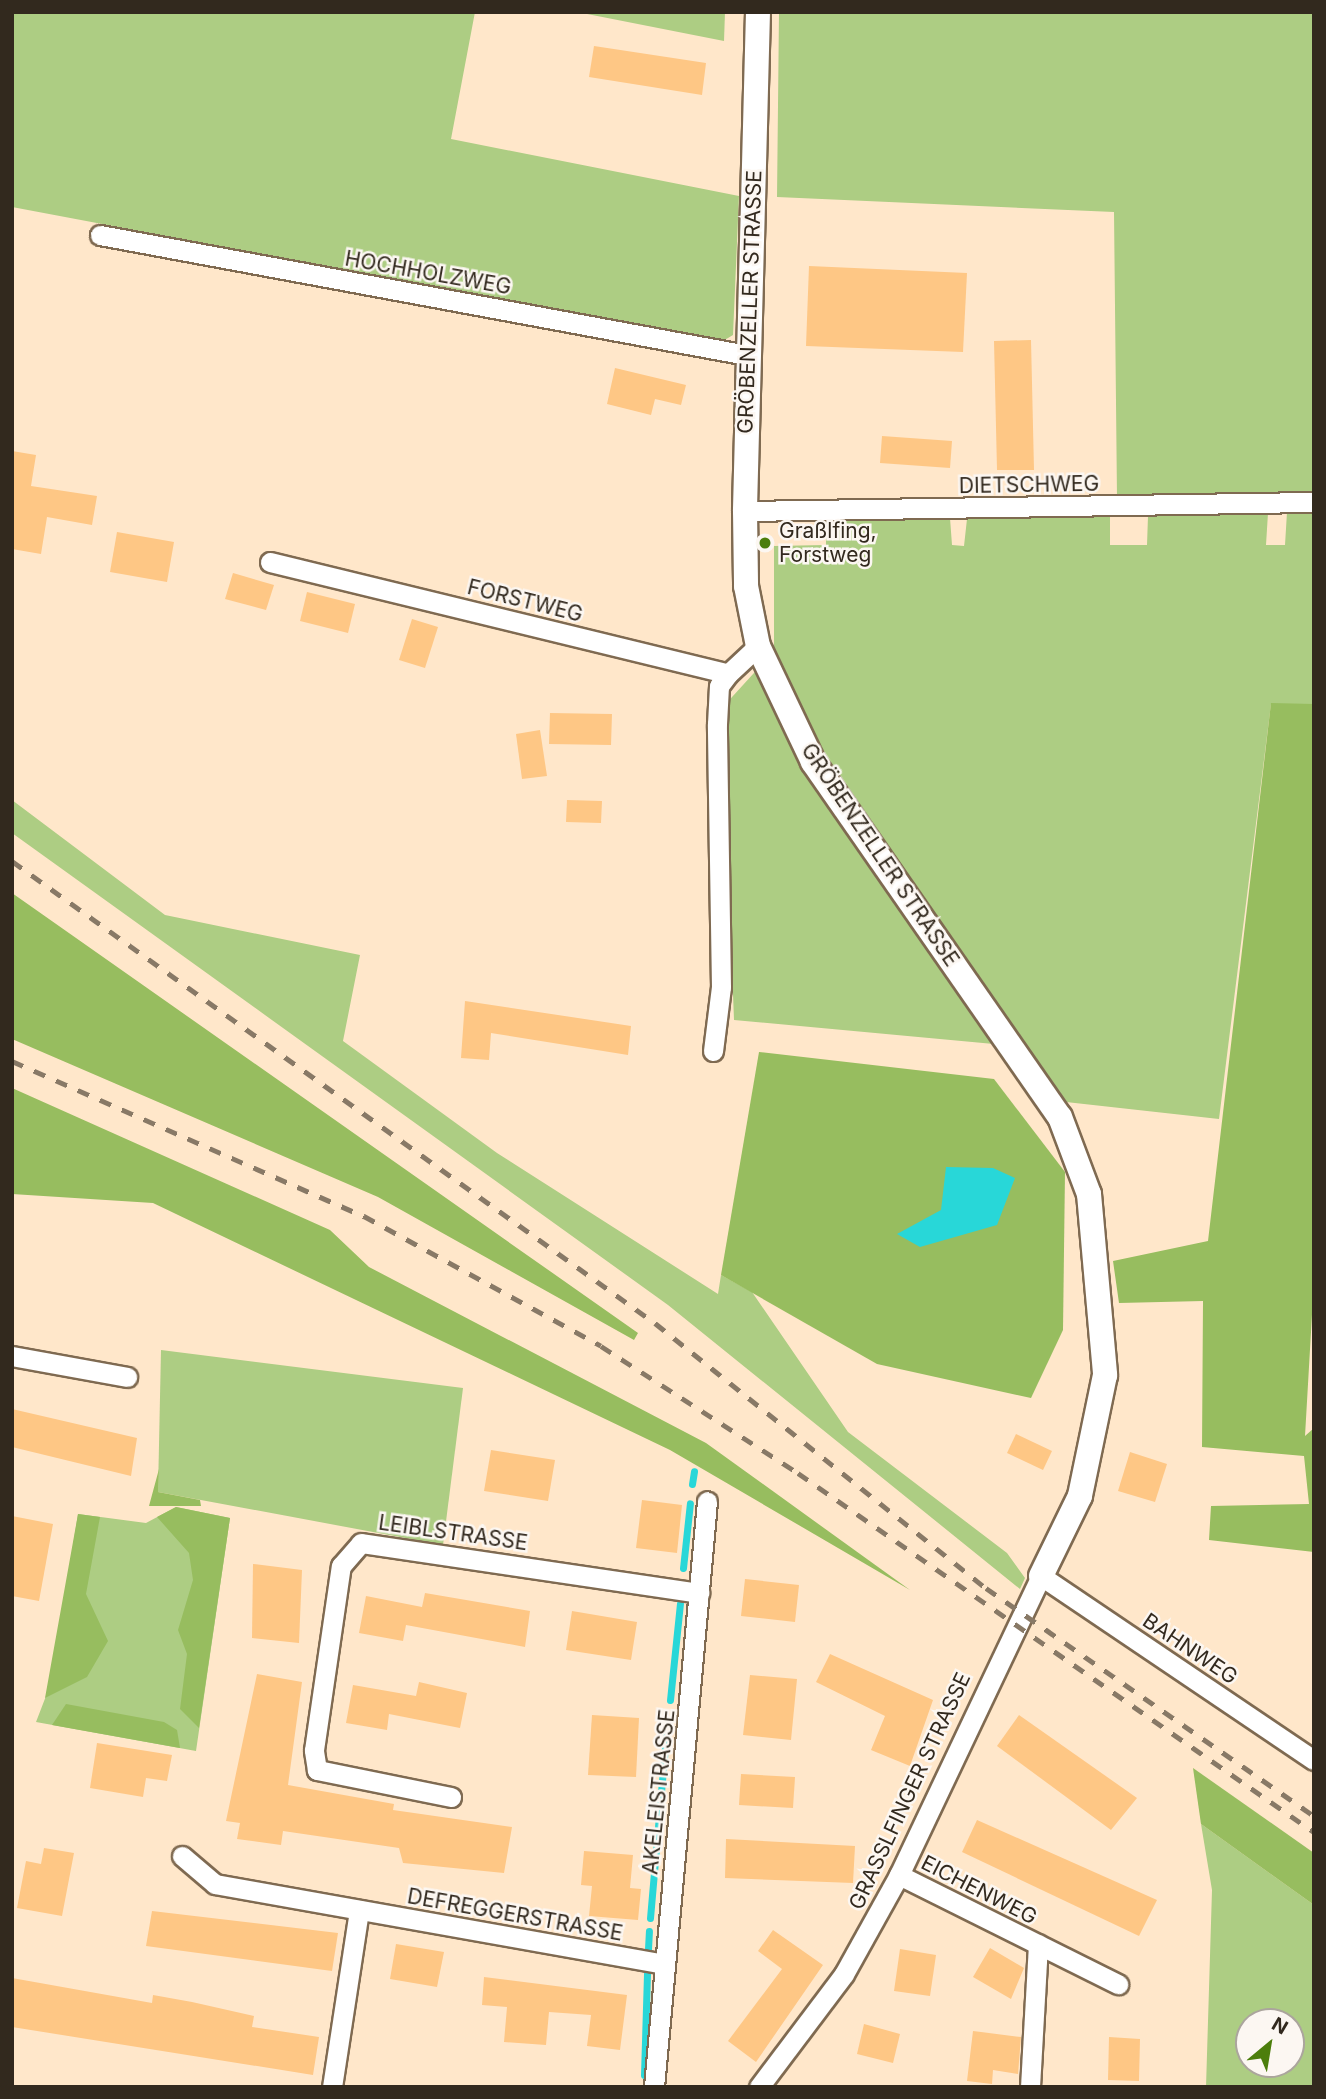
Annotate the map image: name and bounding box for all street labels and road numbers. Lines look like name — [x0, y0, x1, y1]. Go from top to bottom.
street label: GRÖBENZELLER STRASSE — [733, 170, 767, 434]
street label: HOCHHOLZWEG — [343, 246, 513, 300]
street label: DIETSCHWEG — [959, 471, 1099, 499]
street label: FORSTWEG — [465, 575, 585, 627]
street label: GRÖBENZELLER STRASSE — [796, 739, 964, 971]
street label: LEIBLSTRASSE — [377, 1510, 529, 1556]
street label: BAHNWEG — [1138, 1608, 1242, 1690]
street label: GRASSLFINGER STRASSE — [844, 1668, 976, 1914]
street label: AKELEISTRASSE — [638, 1708, 680, 1876]
street label: EICHENWEG — [917, 1850, 1041, 1930]
street label: DEFREGGERSTRASSE — [405, 1884, 625, 1946]

